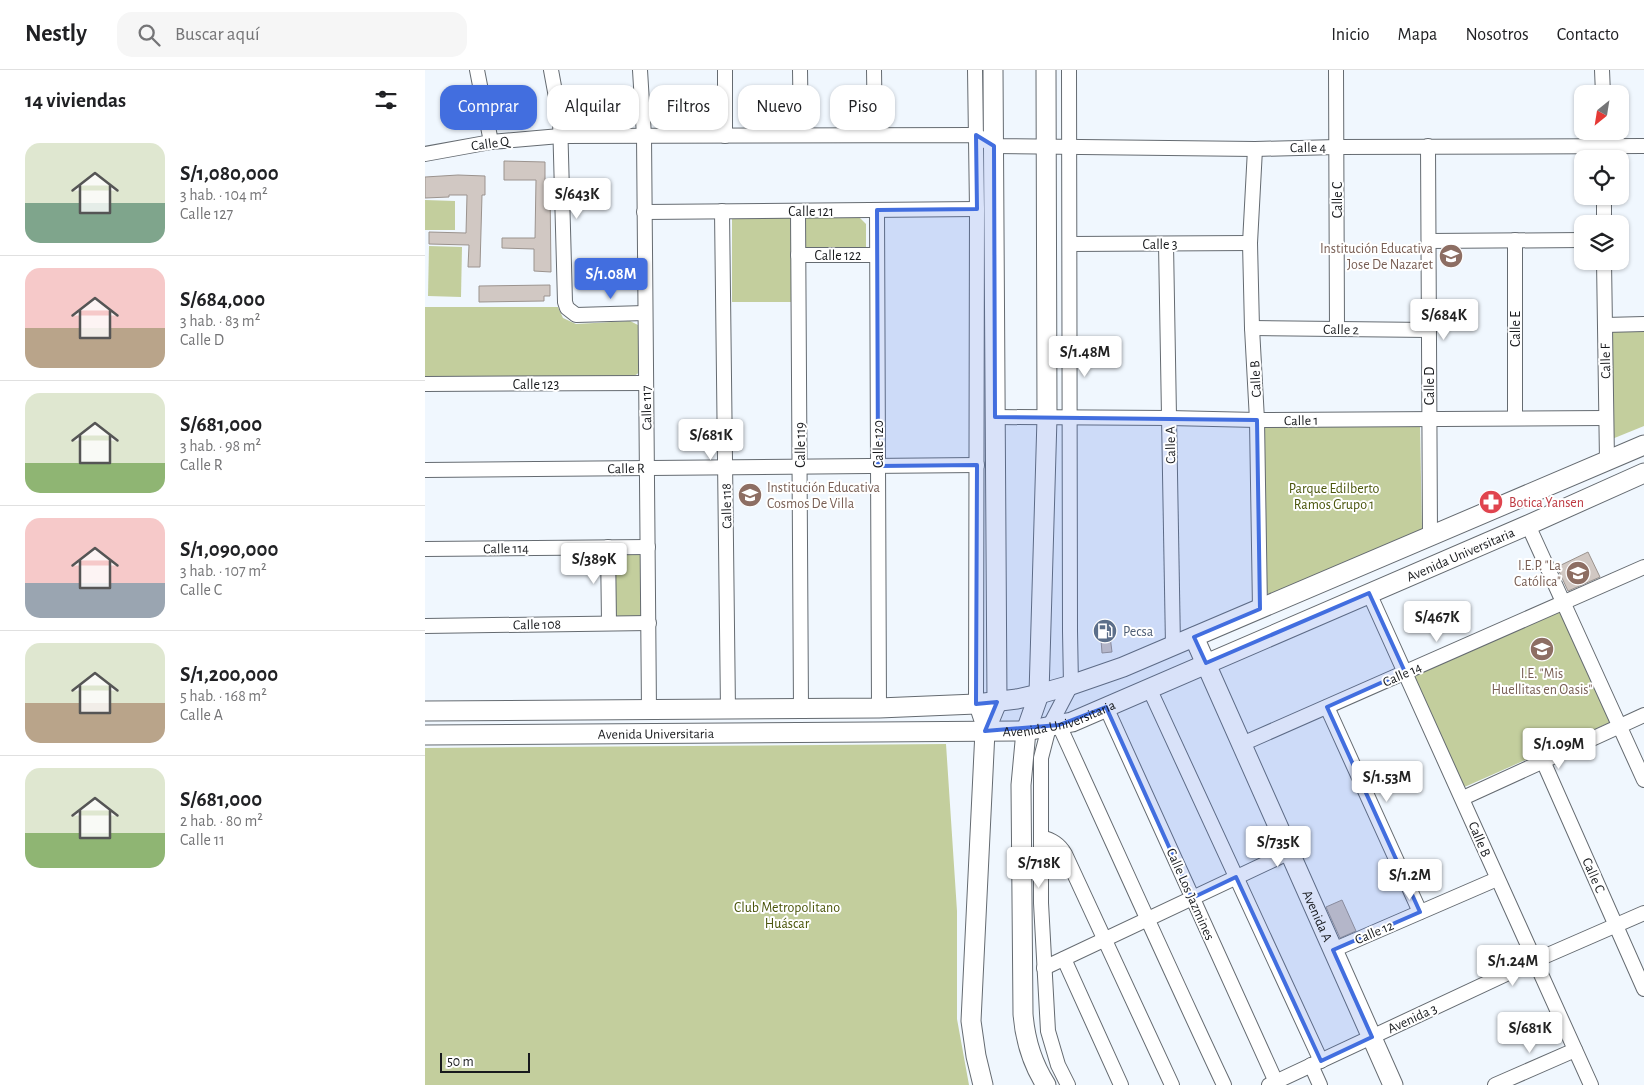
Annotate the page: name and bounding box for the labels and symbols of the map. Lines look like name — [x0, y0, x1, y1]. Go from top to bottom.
north arrow — [1574, 85, 1629, 140]
street label: Calle Q — [470, 134, 512, 154]
street label: Calle 4 — [1290, 141, 1326, 155]
pin: S/643K — [536, 178, 618, 220]
street label: Calle C — [1331, 182, 1345, 218]
street label: Calle 121 — [788, 205, 834, 219]
street label: Calle 3 — [1142, 238, 1178, 252]
place label: Institución Educativa Jose De Nazaret — [1320, 242, 1434, 272]
school or university icon: Institución Educativa Jose De Nazaret — [1438, 243, 1464, 269]
street label: Calle 122 — [815, 249, 861, 263]
pin: S/1.08M — [565, 258, 657, 300]
pin: S/684K — [1403, 298, 1485, 341]
street label: Calle E — [1509, 311, 1523, 347]
street label: Calle 2 — [1323, 323, 1359, 337]
pin: S/1.48M — [1039, 336, 1131, 378]
street label: Calle F — [1599, 342, 1613, 379]
street label: Calle B — [1248, 360, 1264, 398]
street label: Calle D — [1423, 367, 1437, 405]
street label: Calle 123 — [513, 378, 559, 392]
street label: Calle 117 — [640, 385, 654, 431]
street label: Calle 1 — [1284, 414, 1318, 428]
pin: S/681K — [670, 418, 752, 461]
street label: Calle 120 — [872, 420, 886, 468]
street label: Calle 119 — [794, 422, 808, 468]
street label: Calle A — [1164, 426, 1178, 464]
street label: Calle R — [607, 462, 645, 476]
place label: Institución Educativa Cosmos De Villa — [767, 481, 881, 511]
school or university icon: Institución Educativa Cosmos De Villa — [737, 482, 763, 508]
park label: Parque Edilberto Ramos Grupo 1 — [1289, 482, 1379, 512]
street label: Calle 118 — [720, 483, 734, 529]
pharmacy icon: Botica Yansen — [1478, 489, 1504, 515]
place label: Botica Yansen — [1509, 496, 1584, 510]
street label: Avenida Universitaria — [1405, 525, 1517, 585]
street label: Calle 114 — [483, 542, 529, 556]
pin: S/389K — [553, 542, 635, 585]
place label: I.E.P. "La Católica" — [1514, 559, 1562, 589]
school or university icon: I.E.P. "La Católica" — [1565, 560, 1591, 586]
pin: S/467K — [1396, 600, 1478, 643]
street label: Calle 108 — [513, 618, 561, 632]
fuel station icon: Pecsa — [1092, 618, 1118, 644]
place label: Pecsa — [1123, 625, 1154, 639]
school or university icon: I.E. "Mis Huellitas en Oasis" — [1529, 636, 1555, 662]
street label: Calle 14 — [1381, 660, 1424, 690]
place label: I.E. "Mis Huellitas en Oasis" — [1492, 667, 1592, 697]
street label: Avenida Universitaria — [1003, 698, 1118, 739]
street label: Avenida Universitaria — [598, 727, 715, 742]
pin: S/1.09M — [1513, 728, 1605, 770]
pin: S/1.53M — [1341, 760, 1433, 803]
street label: Calle B — [1465, 820, 1493, 859]
pin: S/735K — [1237, 826, 1319, 868]
pin: S/718K — [998, 846, 1080, 889]
street label: Calle Los Jazmines — [1164, 846, 1217, 943]
street label: Calle C — [1579, 856, 1607, 895]
pin: S/1.2M — [1369, 858, 1451, 901]
street label: Avenida A — [1299, 888, 1334, 944]
park label: Club Metropolitano Huáscar — [734, 901, 840, 931]
street label: Calle 12 — [1353, 919, 1396, 947]
pin: S/1.24M — [1467, 944, 1559, 987]
street label: Avenida 3 — [1386, 1001, 1439, 1036]
pin: S/681K — [1489, 1012, 1571, 1054]
scale bar — [440, 1050, 530, 1073]

